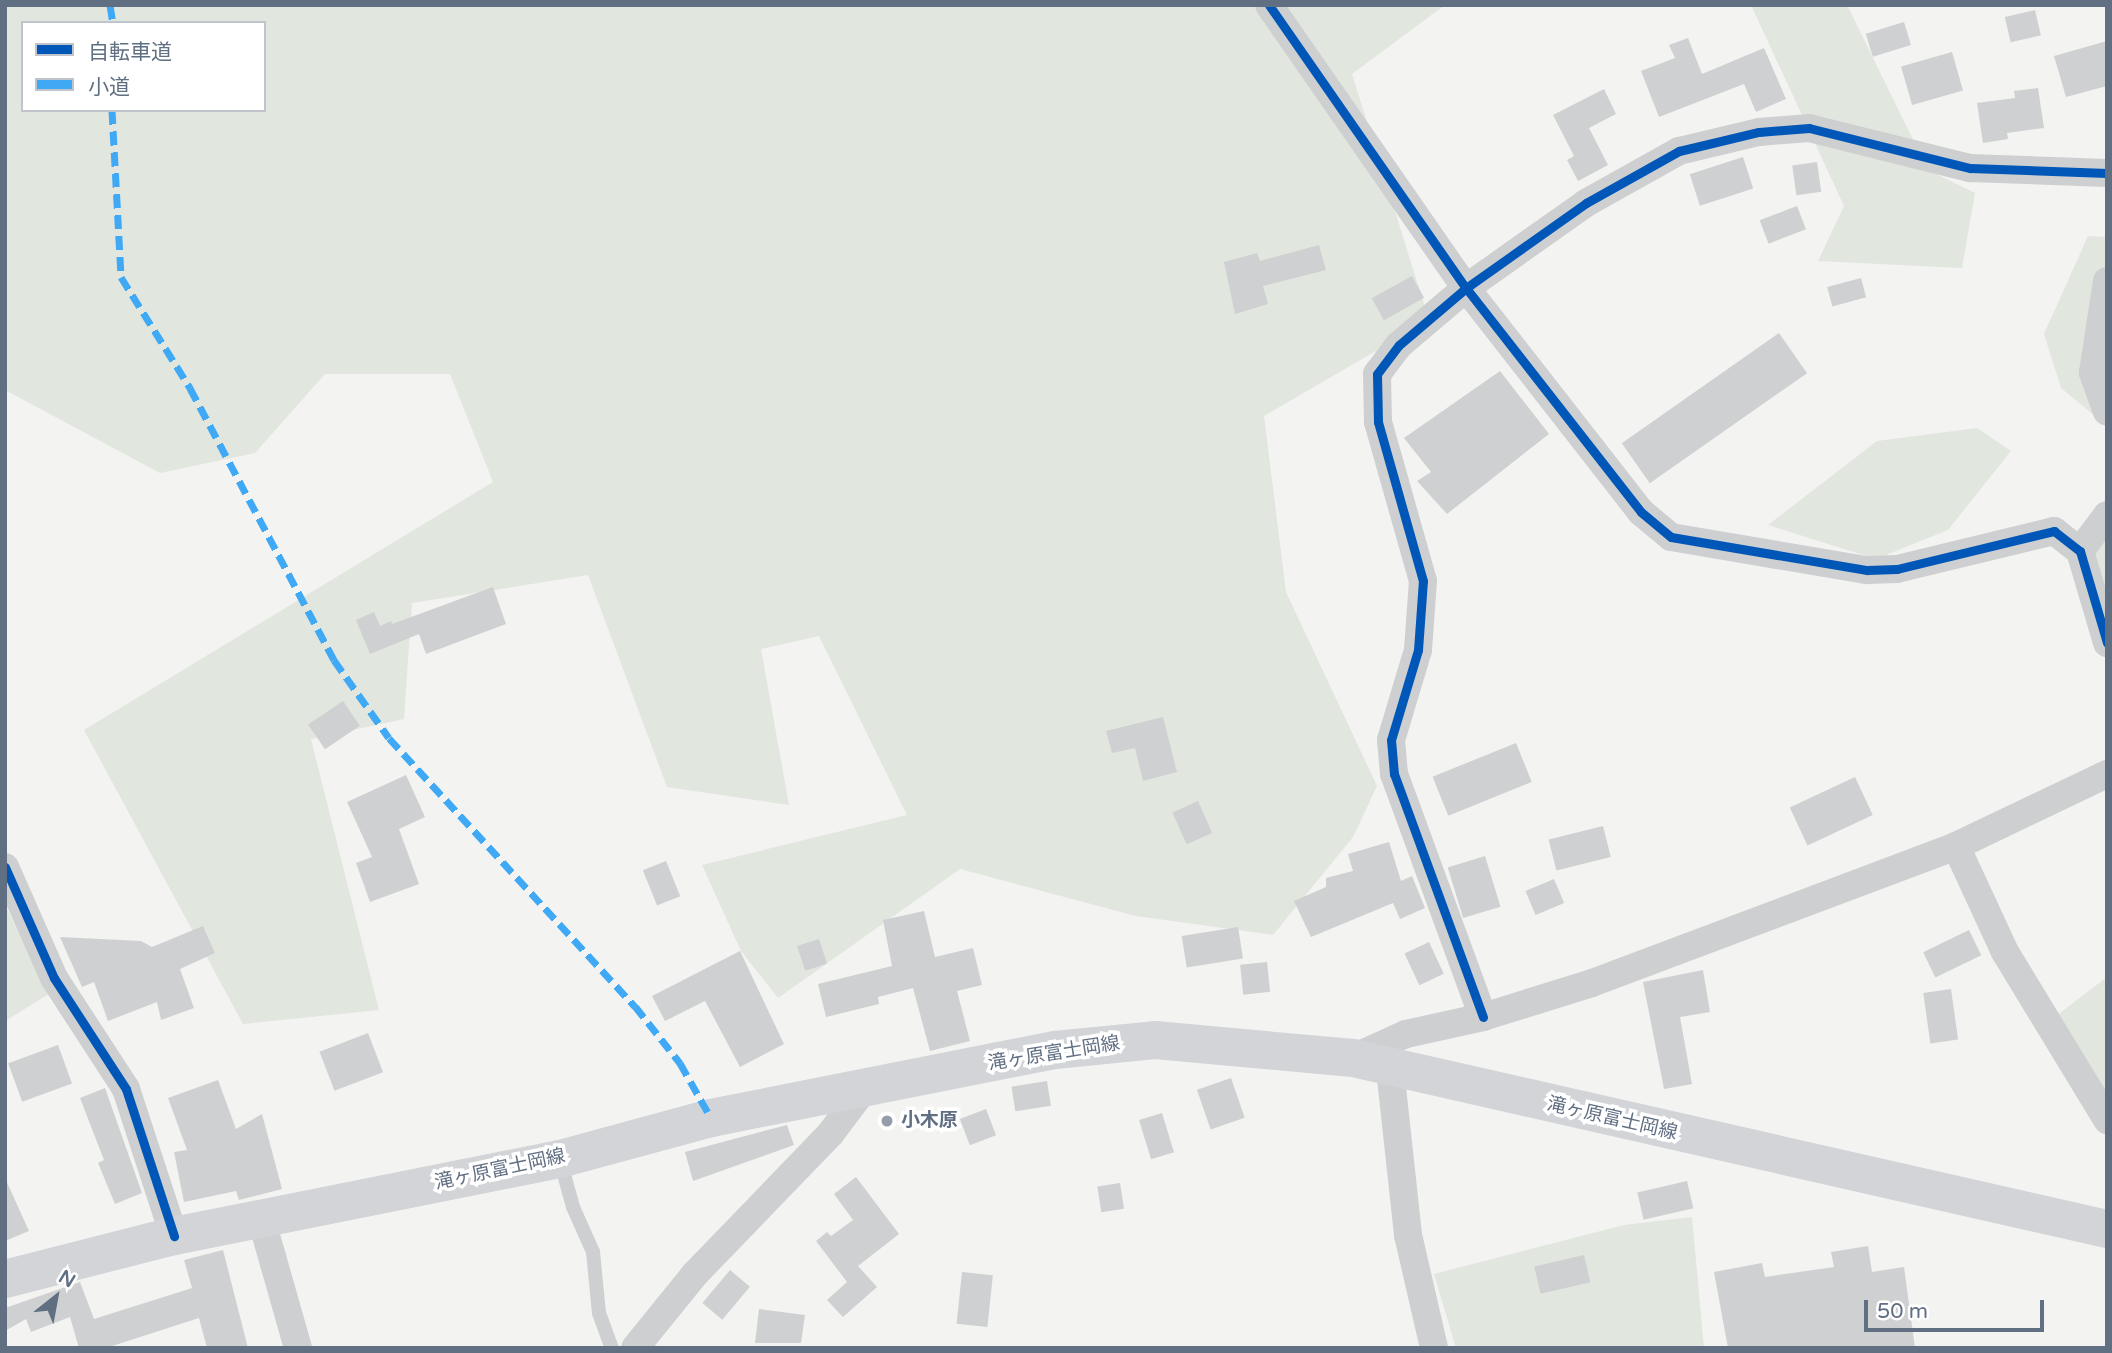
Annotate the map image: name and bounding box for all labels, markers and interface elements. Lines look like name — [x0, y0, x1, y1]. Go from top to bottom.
legend — [21, 21, 266, 112]
text: 自転車道 — [88, 40, 172, 65]
text: 小道 — [88, 75, 130, 100]
street label: 滝ヶ原富士岡線 — [987, 1032, 1121, 1076]
street label: 滝ヶ原富士岡線 — [1545, 1093, 1679, 1145]
place label: 小木原 — [901, 1110, 958, 1132]
marker: 小木原 — [879, 1113, 895, 1129]
street label: 滝ヶ原富士岡線 — [433, 1145, 567, 1195]
north arrow — [21, 1262, 91, 1332]
text: N — [55, 1266, 79, 1292]
scale bar — [1867, 1286, 2047, 1330]
text: 50 m — [1877, 1299, 1928, 1324]

